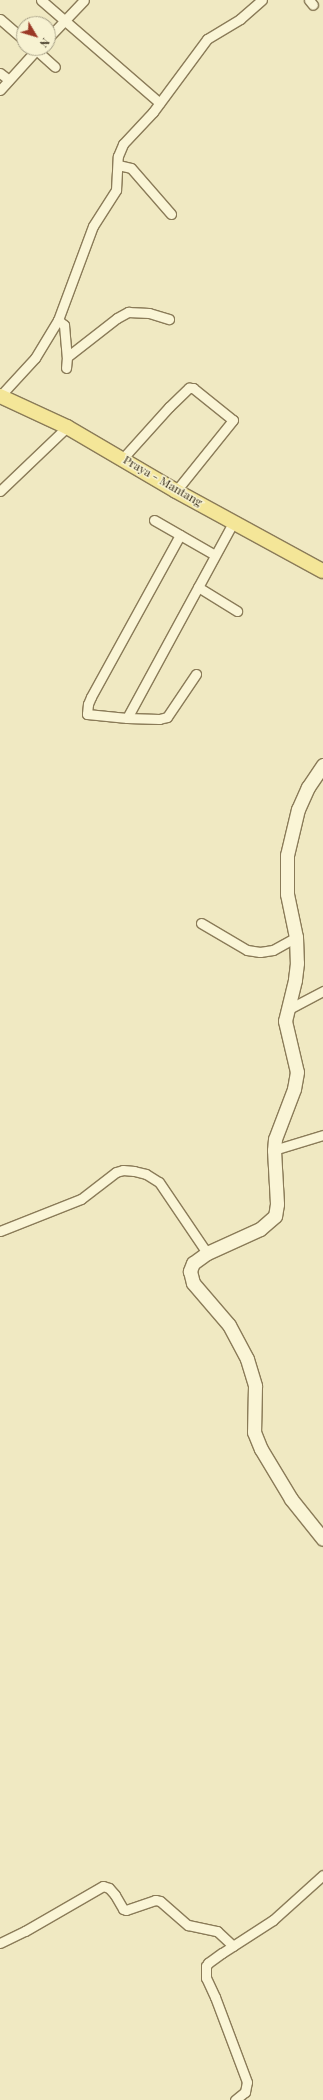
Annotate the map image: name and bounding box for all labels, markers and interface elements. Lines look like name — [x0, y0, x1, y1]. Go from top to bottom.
north arrow — [16, 16, 56, 56]
text: N — [37, 35, 53, 51]
street label: Praya - Mantang — [121, 452, 205, 510]

